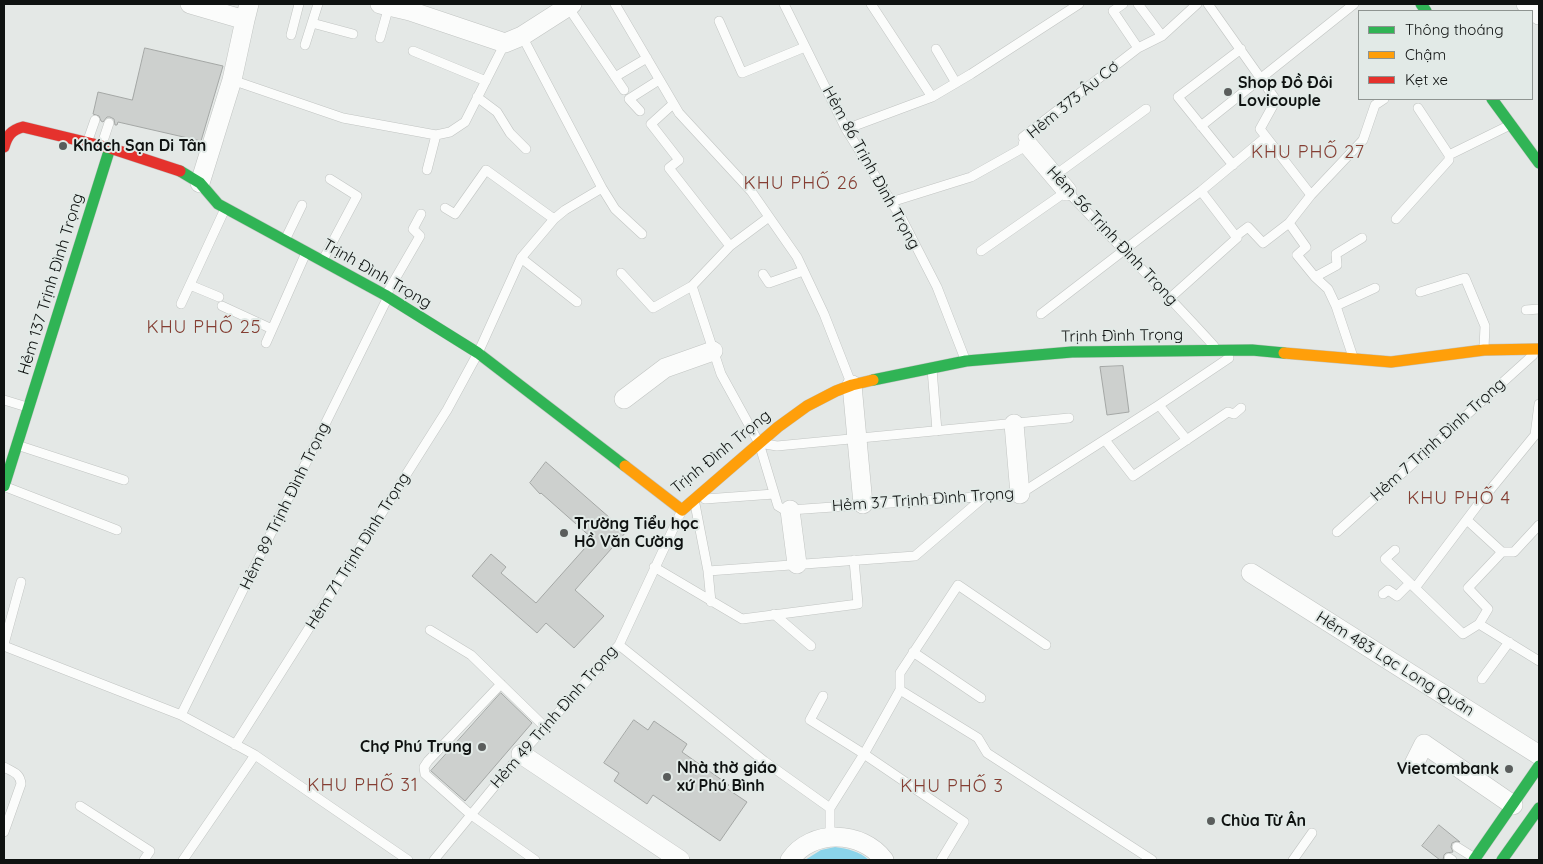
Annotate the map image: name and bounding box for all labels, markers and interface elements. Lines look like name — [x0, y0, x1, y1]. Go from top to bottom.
legend — [1358, 10, 1533, 100]
text: Thông thoáng — [1405, 20, 1504, 39]
text: Chậm — [1405, 45, 1446, 64]
street label: Hẻm 373 Âu Cơ — [1023, 57, 1123, 143]
text: Kẹt xe — [1405, 70, 1448, 89]
place label: Shop Đồ Đôi Lovicouple — [1238, 73, 1333, 111]
street label: Hẻm 86 Trịnh Đình Trọng — [818, 83, 924, 253]
marker: Shop Đồ Đôi Lovicouple — [1222, 86, 1234, 98]
place label: Khách Sạn Di Tân — [73, 136, 206, 156]
marker: Khách Sạn Di Tân — [57, 140, 69, 152]
district label: KHU PHỐ 27 — [1250, 142, 1366, 164]
street label: Hẻm 56 Trịnh Đình Trọng — [1042, 162, 1182, 310]
district label: KHU PHỐ 26 — [742, 173, 860, 195]
street label: Hẻm 137 Trịnh Đình Trọng — [14, 191, 88, 377]
street label: Trịnh Đình Trọng — [319, 235, 435, 313]
district label: KHU PHỐ 25 — [145, 317, 263, 339]
street label: Trịnh Đình Trọng — [1061, 325, 1183, 347]
street label: Hẻm 7 Trịnh Đình Trọng — [1367, 374, 1509, 506]
street label: Trịnh Đình Trọng — [667, 406, 775, 498]
street label: Hẻm 89 Trịnh Đình Trọng — [236, 419, 334, 593]
street label: Hẻm 71 Trịnh Đình Trọng — [302, 469, 414, 633]
street label: Hẻm 37 Trịnh Đình Trọng — [831, 484, 1015, 516]
district label: KHU PHỐ 4 — [1406, 488, 1512, 510]
place label: Trường Tiểu học Hồ Văn Cường — [574, 514, 698, 552]
marker: Trường Tiểu học Hồ Văn Cường — [558, 527, 570, 539]
street label: Hẻm 483 Lạc Long Quân — [1313, 608, 1477, 720]
street label: Hẻm 49 Trịnh Đình Trọng — [487, 642, 621, 792]
place label: Chợ Phú Trung — [360, 737, 472, 757]
marker: Chợ Phú Trung — [476, 741, 488, 753]
place label: Nhà thờ giáo xứ Phú Bình — [677, 758, 777, 796]
place label: Vietcombank — [1397, 759, 1499, 779]
marker: Vietcombank — [1503, 763, 1515, 775]
marker: Nhà thờ giáo xứ Phú Bình — [661, 771, 673, 783]
district label: KHU PHỐ 31 — [306, 775, 420, 797]
district label: KHU PHỐ 3 — [899, 776, 1005, 798]
place label: Chùa Từ Ân — [1221, 811, 1306, 831]
marker: Chùa Từ Ân — [1205, 815, 1217, 827]

